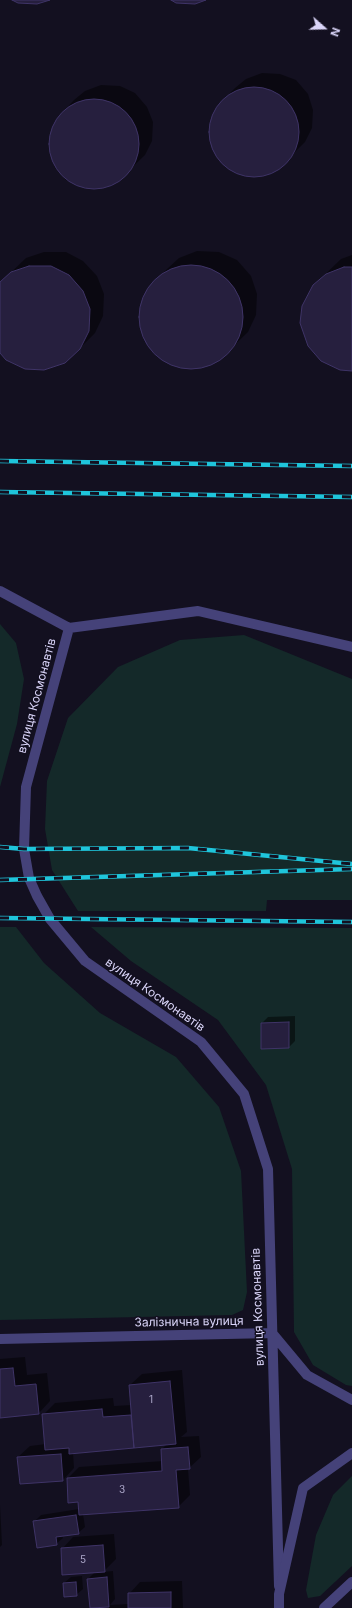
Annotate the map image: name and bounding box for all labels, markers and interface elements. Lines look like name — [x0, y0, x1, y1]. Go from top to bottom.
north arrow — [304, 8, 344, 48]
text: N — [327, 26, 343, 38]
street label: вулиця Космонавтів — [15, 637, 59, 755]
street label: вулиця Космонавтів — [102, 955, 208, 1035]
street label: вулиця Космонавтів — [249, 1248, 267, 1366]
street label: Залізнична вулиця — [134, 1314, 244, 1330]
house number: 1 — [149, 1394, 153, 1406]
house number: 3 — [119, 1484, 125, 1496]
house number: 5 — [80, 1554, 86, 1566]

